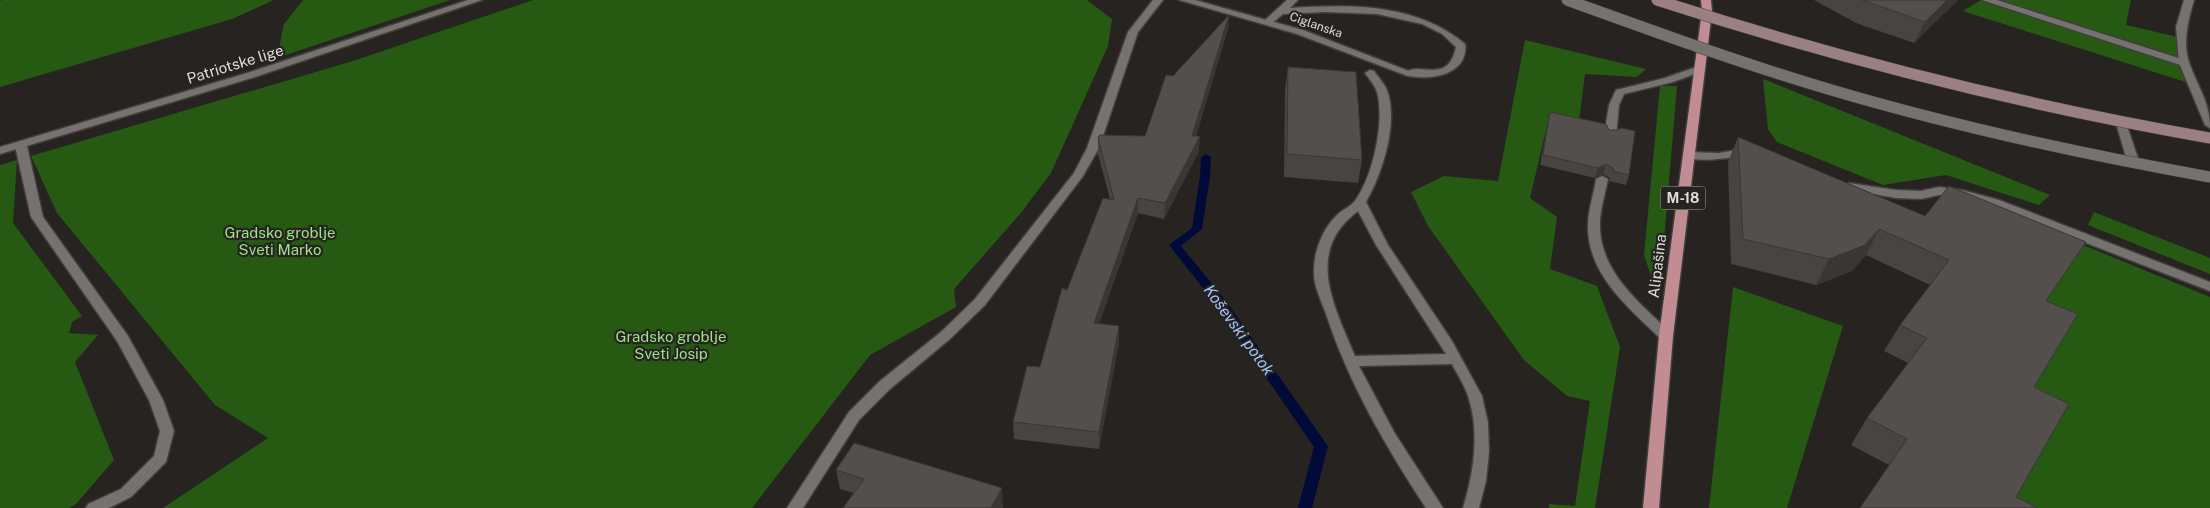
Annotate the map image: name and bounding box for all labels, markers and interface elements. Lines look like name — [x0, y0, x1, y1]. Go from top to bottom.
street label: Ciglanska — [1288, 9, 1344, 41]
street label: Patriotske lige — [185, 41, 285, 87]
road number: M-18 — [1660, 187, 1706, 210]
park label: Gradsko groblje Sveti Marko — [224, 224, 336, 258]
street label: Alipašina — [1645, 233, 1669, 299]
water label: Koševski potok — [1200, 281, 1278, 379]
park label: Gradsko groblje Sveti Josip — [615, 328, 727, 362]

